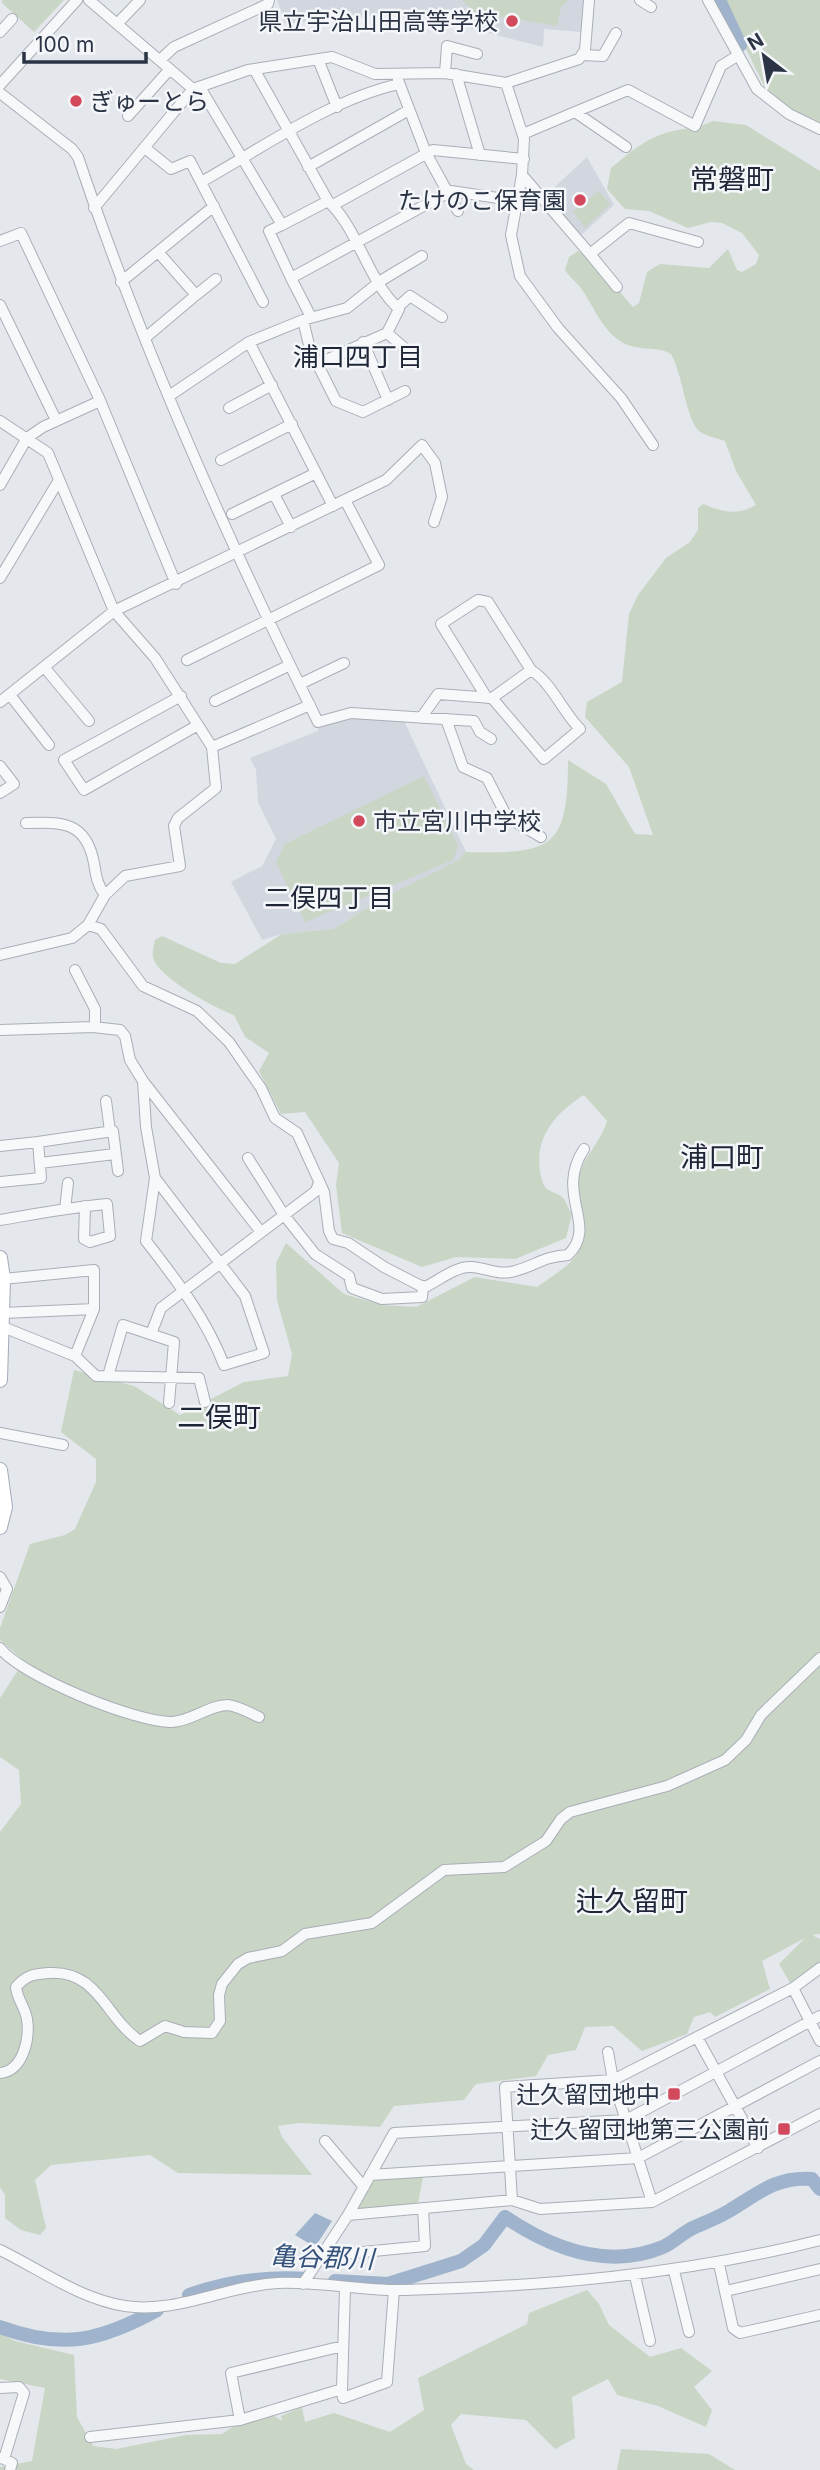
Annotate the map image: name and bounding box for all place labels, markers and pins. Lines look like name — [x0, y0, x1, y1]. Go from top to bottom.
place label: 県立宇治山田高等学校 — [258, 7, 498, 36]
marker: 県立宇治山田高等学校 — [504, 13, 520, 29]
place label: ぎゅーとら — [90, 87, 209, 116]
marker: ぎゅーとら — [68, 93, 84, 109]
place label: たけのこ保育園 — [398, 186, 566, 215]
marker: たけのこ保育園 — [572, 192, 588, 208]
place label: 市立宮川中学校 — [373, 807, 541, 836]
marker: 市立宮川中学校 — [351, 813, 367, 829]
place label: 辻久留団地中 — [516, 2080, 660, 2109]
marker: 辻久留団地中 — [666, 2086, 682, 2102]
place label: 辻久留団地第三公園前 — [530, 2115, 770, 2144]
marker: 辻久留団地第三公園前 — [776, 2121, 792, 2137]

